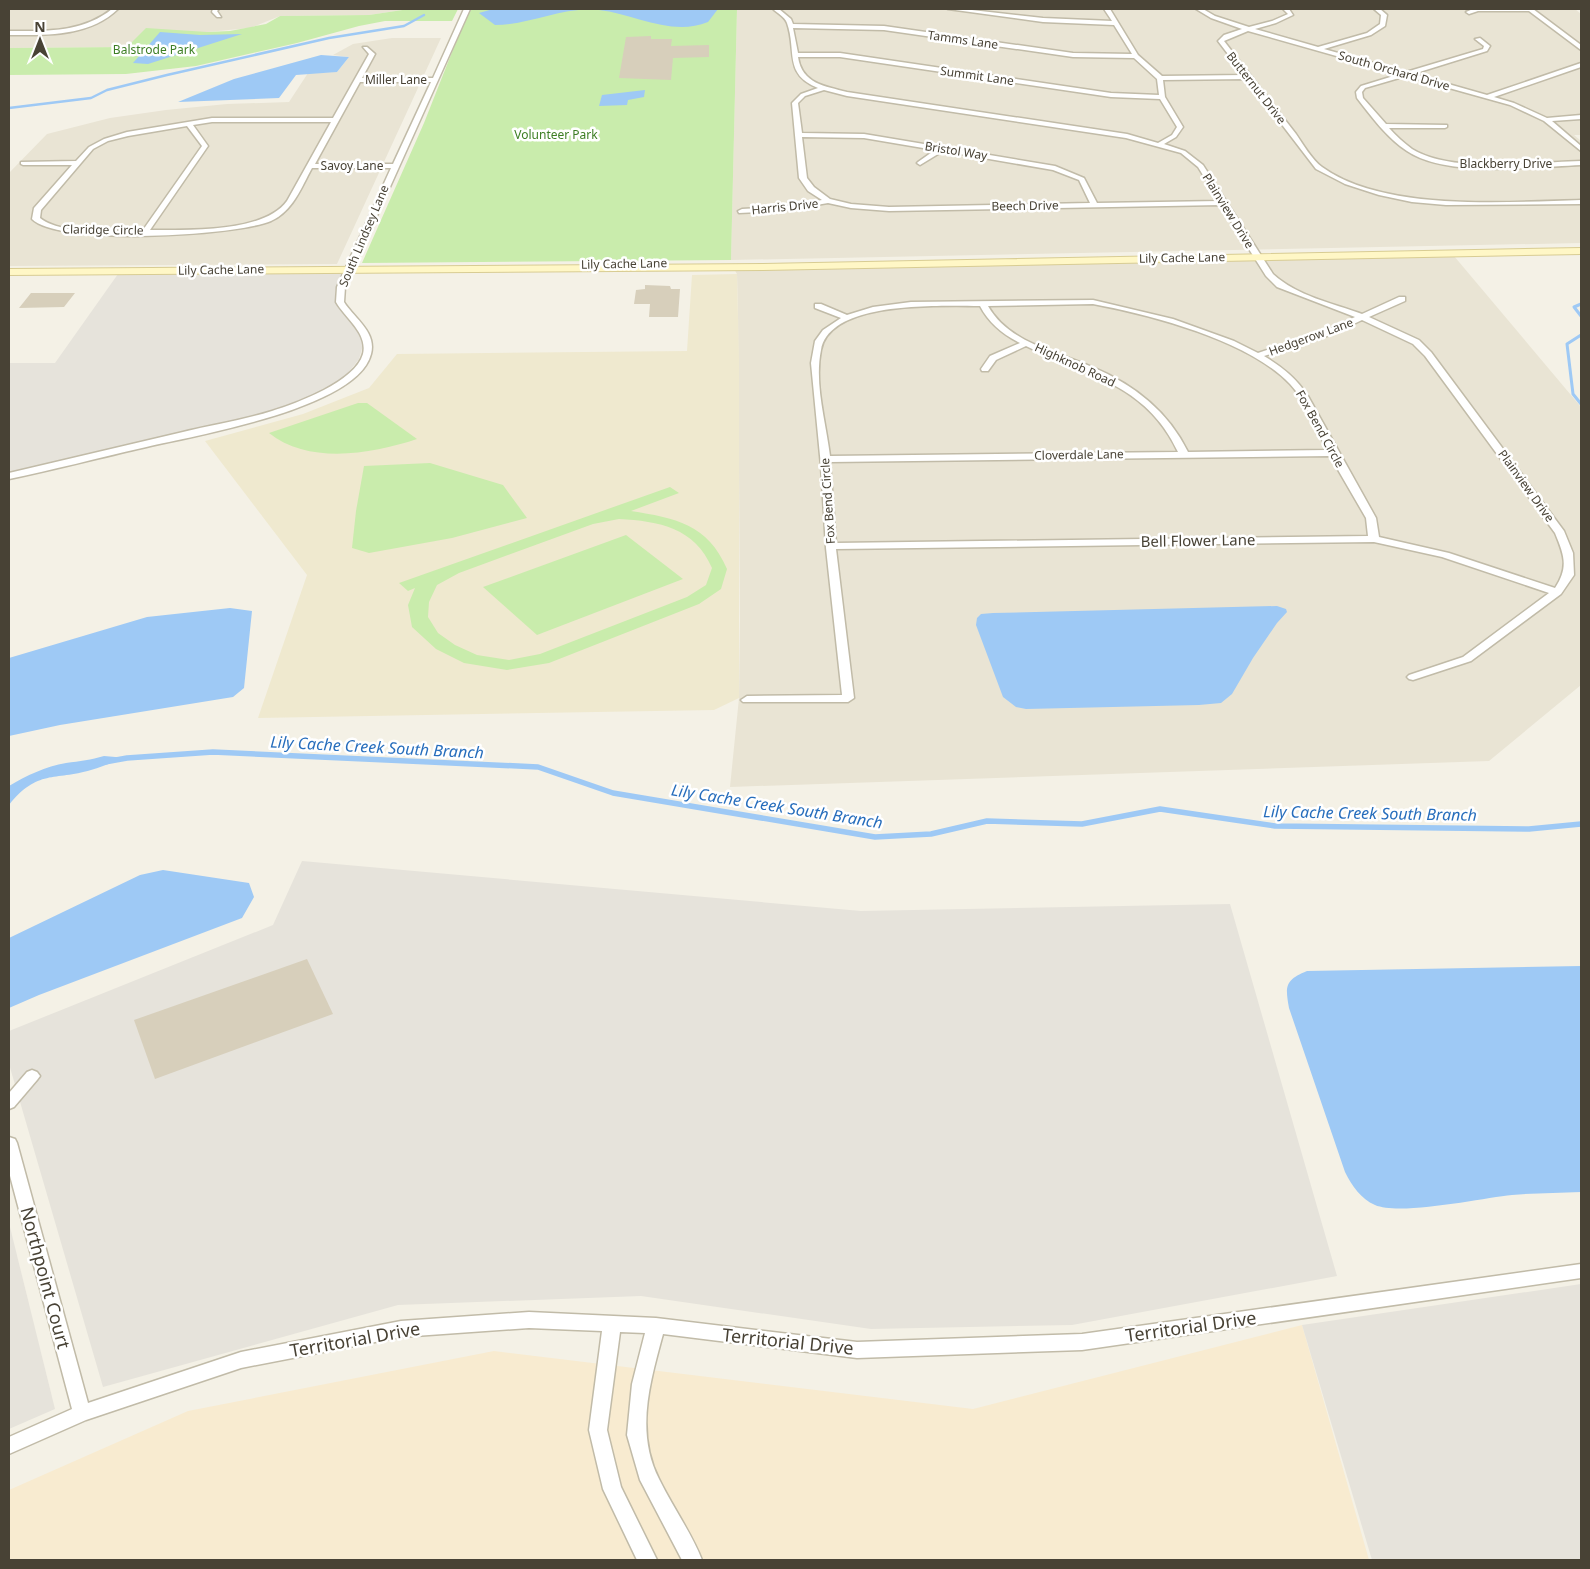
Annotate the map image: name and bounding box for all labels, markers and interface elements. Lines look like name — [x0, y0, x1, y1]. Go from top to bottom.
north arrow — [15, 15, 65, 65]
text: N — [34, 17, 46, 36]
street label: Tamms Lane — [927, 26, 1000, 53]
park label: Balstrode Park — [113, 41, 196, 58]
street label: South Orchard Drive — [1337, 46, 1452, 95]
street label: Butternut Drive — [1223, 48, 1290, 128]
street label: Summit Lane — [939, 62, 1015, 89]
street label: Miller Lane — [365, 71, 427, 88]
park label: Volunteer Park — [514, 126, 598, 143]
street label: Bristol Way — [924, 137, 989, 164]
street label: Blackberry Drive — [1460, 155, 1553, 172]
street label: Savoy Lane — [321, 157, 384, 174]
street label: Plainview Drive — [1199, 170, 1258, 252]
street label: South Lindsey Lane — [334, 182, 393, 289]
street label: Harris Drive — [751, 195, 819, 218]
street label: Beech Drive — [991, 196, 1059, 215]
street label: Claridge Circle — [62, 220, 144, 239]
street label: Lily Cache Lane — [1139, 248, 1226, 267]
street label: Lily Cache Lane — [581, 254, 668, 273]
street label: Lily Cache Lane — [178, 260, 265, 279]
street label: Hedgerow Lane — [1266, 313, 1356, 360]
street label: Highknob Road — [1032, 338, 1118, 391]
street label: Fox Bend Circle — [1292, 387, 1349, 471]
street label: Cloverdale Lane — [1034, 445, 1124, 464]
street label: Plainview Drive — [1494, 446, 1559, 525]
street label: Fox Bend Circle — [816, 457, 839, 545]
street label: Bell Flower Lane — [1140, 529, 1255, 551]
water label: Lily Cache Creek South Branch — [270, 730, 484, 764]
water label: Lily Cache Creek South Branch — [670, 778, 884, 834]
water label: Lily Cache Creek South Branch — [1263, 800, 1477, 826]
street label: Northpoint Court — [15, 1204, 77, 1352]
street label: Territorial Drive — [1124, 1305, 1258, 1347]
street label: Territorial Drive — [288, 1316, 422, 1362]
street label: Territorial Drive — [721, 1322, 855, 1360]

